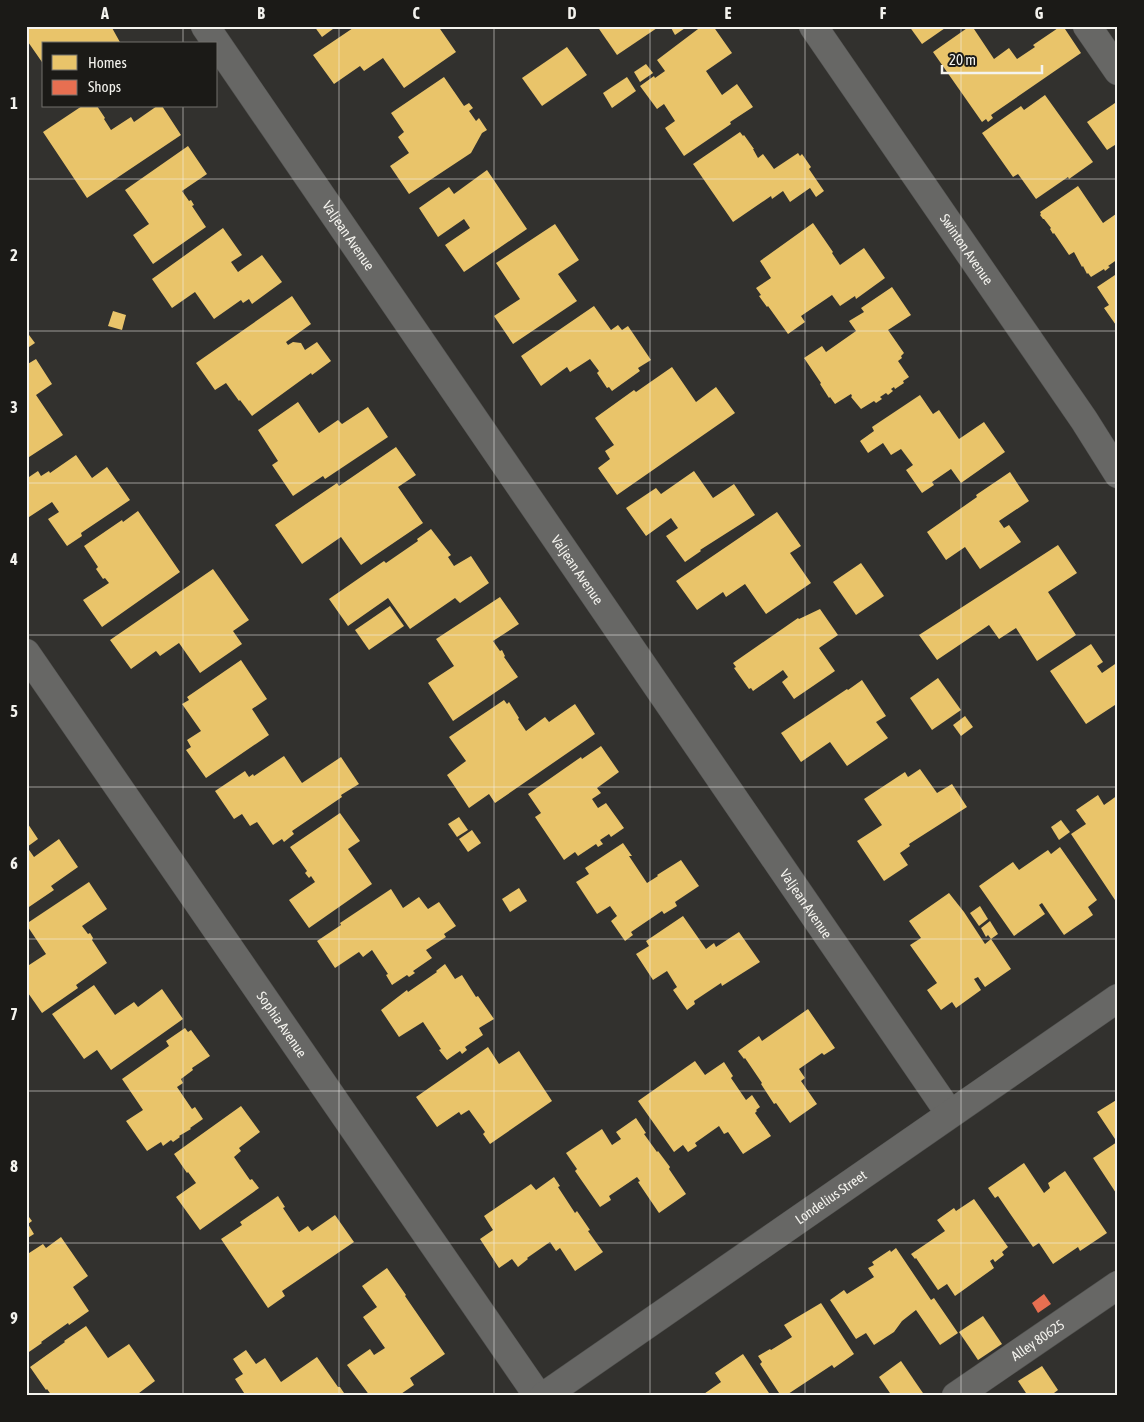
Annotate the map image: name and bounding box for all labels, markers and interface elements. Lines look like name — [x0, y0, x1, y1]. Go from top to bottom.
text: A — [100, 4, 109, 22]
text: B — [257, 4, 265, 22]
text: C — [412, 4, 420, 22]
text: D — [568, 4, 577, 22]
text: E — [725, 4, 732, 22]
text: F — [880, 4, 887, 22]
text: G — [1035, 4, 1044, 22]
legend — [42, 42, 218, 108]
scale bar — [942, 42, 1042, 74]
text: 20 m — [949, 51, 976, 68]
text: Homes — [88, 54, 127, 71]
text: Shops — [88, 78, 121, 95]
text: 1 — [10, 94, 18, 112]
street label: Valjean Avenue — [319, 198, 378, 273]
street label: Swinton Avenue — [937, 211, 996, 288]
text: 2 — [10, 246, 18, 264]
text: 3 — [10, 398, 18, 416]
street label: Valjean Avenue — [548, 532, 607, 607]
text: 4 — [9, 550, 18, 568]
text: 5 — [10, 702, 18, 720]
text: 6 — [10, 854, 18, 872]
street label: Valjean Avenue — [777, 866, 835, 942]
street label: Sophia Avenue — [254, 988, 310, 1060]
text: 7 — [10, 1005, 18, 1023]
text: 8 — [10, 1157, 18, 1175]
street label: Londelius Street — [792, 1167, 870, 1227]
text: 9 — [10, 1309, 18, 1327]
street label: Alley 80625 — [1008, 1316, 1067, 1364]

